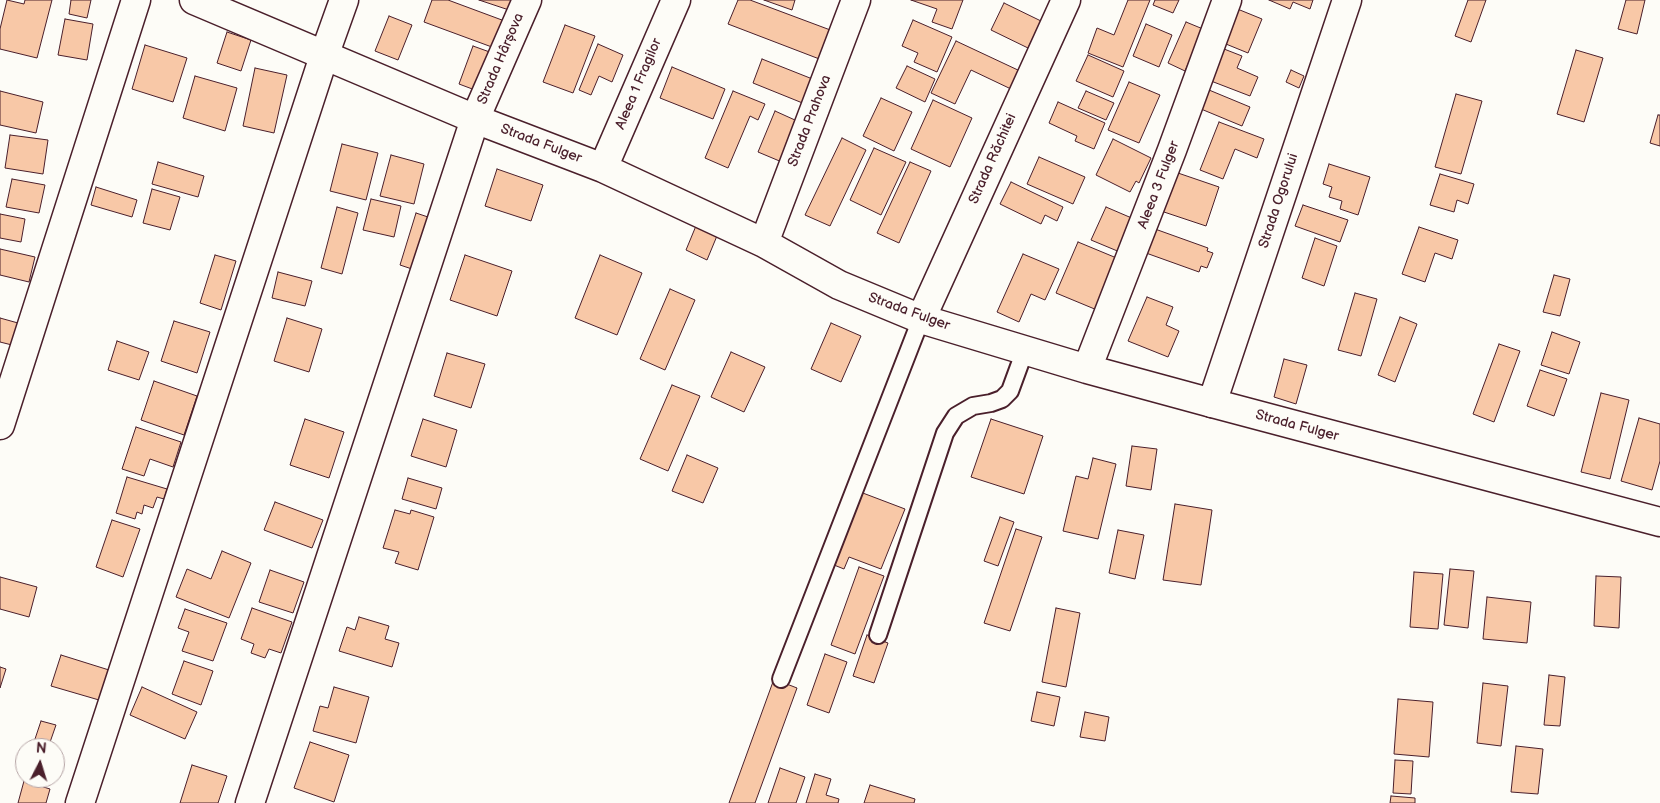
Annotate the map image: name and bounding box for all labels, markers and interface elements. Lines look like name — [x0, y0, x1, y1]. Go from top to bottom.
street label: Strada Hârșova — [474, 11, 528, 107]
street label: Aleea 1 Fragilor — [612, 36, 666, 132]
street label: Strada Prahova — [785, 73, 835, 169]
street label: Strada Răchitei — [966, 111, 1020, 207]
street label: Strada Fulger — [498, 121, 584, 167]
street label: Aleea 3 Fulger — [1135, 139, 1183, 231]
street label: Strada Ogorului — [1256, 151, 1302, 251]
street label: Strada Fulger — [866, 289, 952, 335]
street label: Strada Fulger — [1253, 407, 1341, 445]
north arrow — [15, 738, 65, 788]
text: N — [35, 740, 47, 757]

